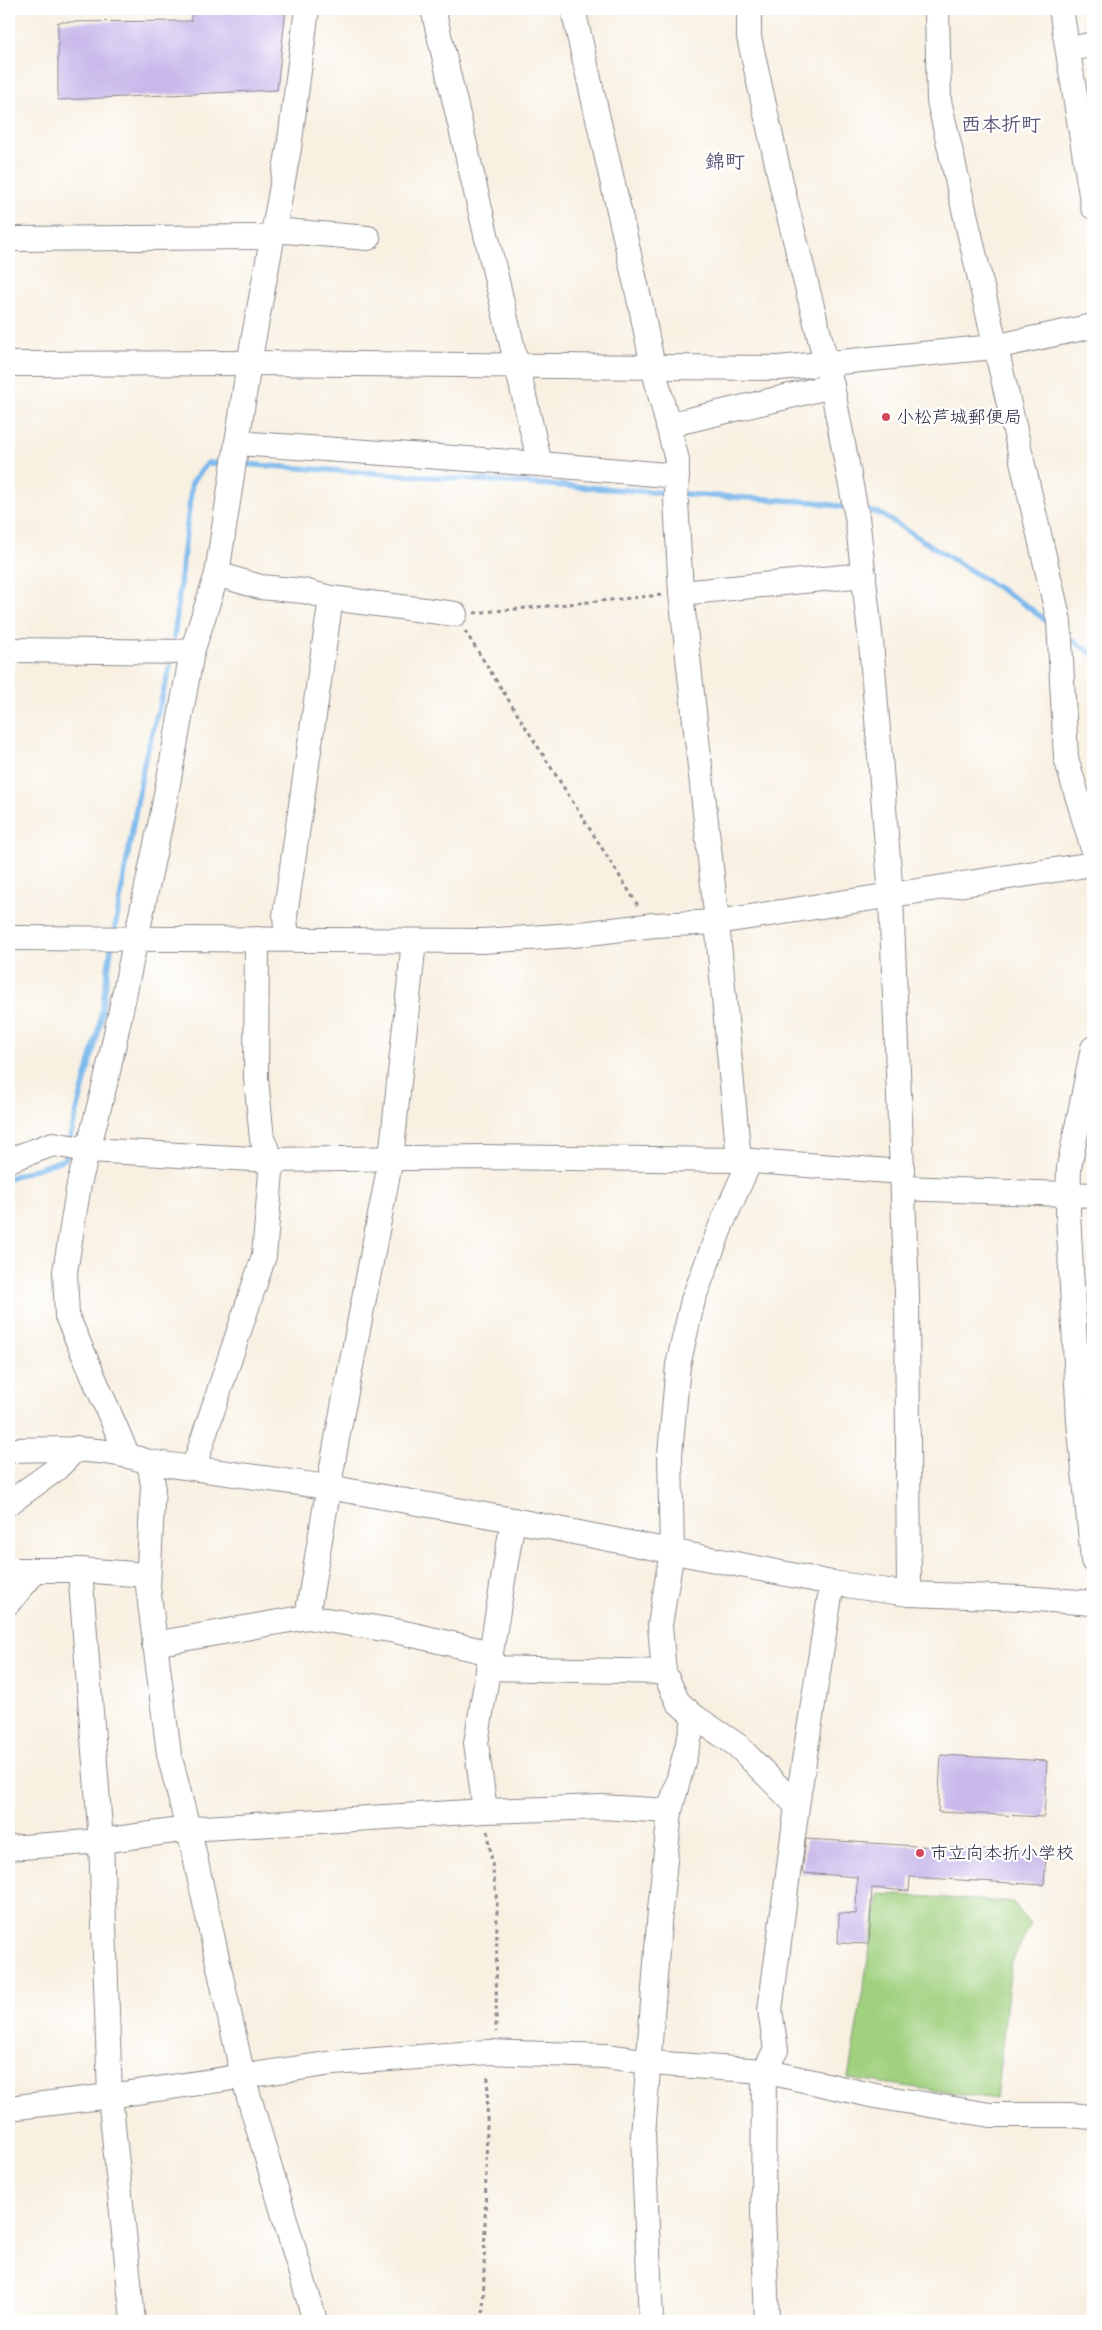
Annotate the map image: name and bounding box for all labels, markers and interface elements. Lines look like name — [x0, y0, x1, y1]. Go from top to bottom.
district label: 西本折町 — [961, 111, 1041, 137]
district label: 錦町 — [705, 148, 745, 174]
place label: 小松芦城郵便局 — [896, 405, 1022, 429]
marker: 小松芦城郵便局 — [880, 411, 892, 423]
place label: 市立向本折小学校 — [930, 1841, 1074, 1865]
marker: 市立向本折小学校 — [914, 1847, 926, 1859]

